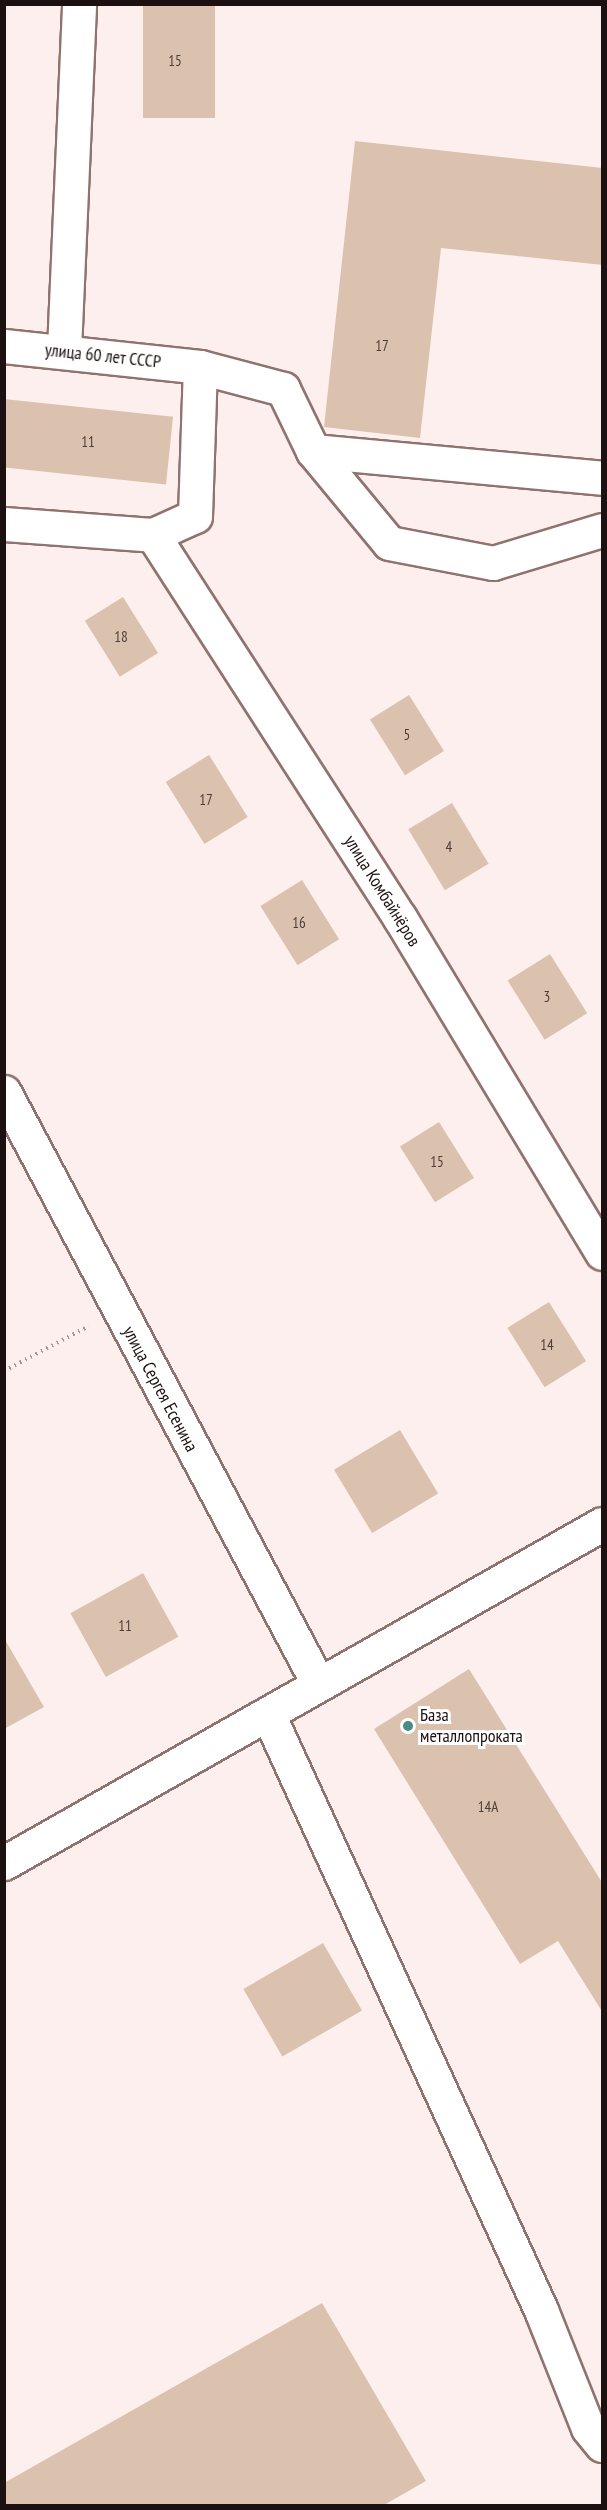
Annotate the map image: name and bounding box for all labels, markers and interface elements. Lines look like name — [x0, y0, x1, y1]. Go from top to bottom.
house number: 15 — [168, 52, 182, 70]
house number: 17 — [375, 337, 389, 355]
street label: улица 60 лет СССР — [44, 339, 162, 373]
house number: 11 — [81, 433, 95, 451]
house number: 18 — [114, 628, 128, 646]
house number: 5 — [404, 726, 410, 744]
house number: 17 — [199, 791, 213, 809]
street label: улица Комбайнёров — [339, 831, 425, 951]
house number: 4 — [446, 838, 452, 856]
house number: 16 — [292, 914, 306, 932]
house number: 3 — [544, 988, 550, 1006]
house number: 15 — [430, 1153, 444, 1171]
street label: улица Сергея Есенина — [118, 1323, 202, 1455]
house number: 14 — [540, 1336, 554, 1354]
house number: 11 — [118, 1617, 132, 1635]
place label: База металлопроката — [420, 1705, 523, 1748]
marker: База металлопроката — [401, 1719, 415, 1733]
house number: 14А — [478, 1798, 498, 1816]

